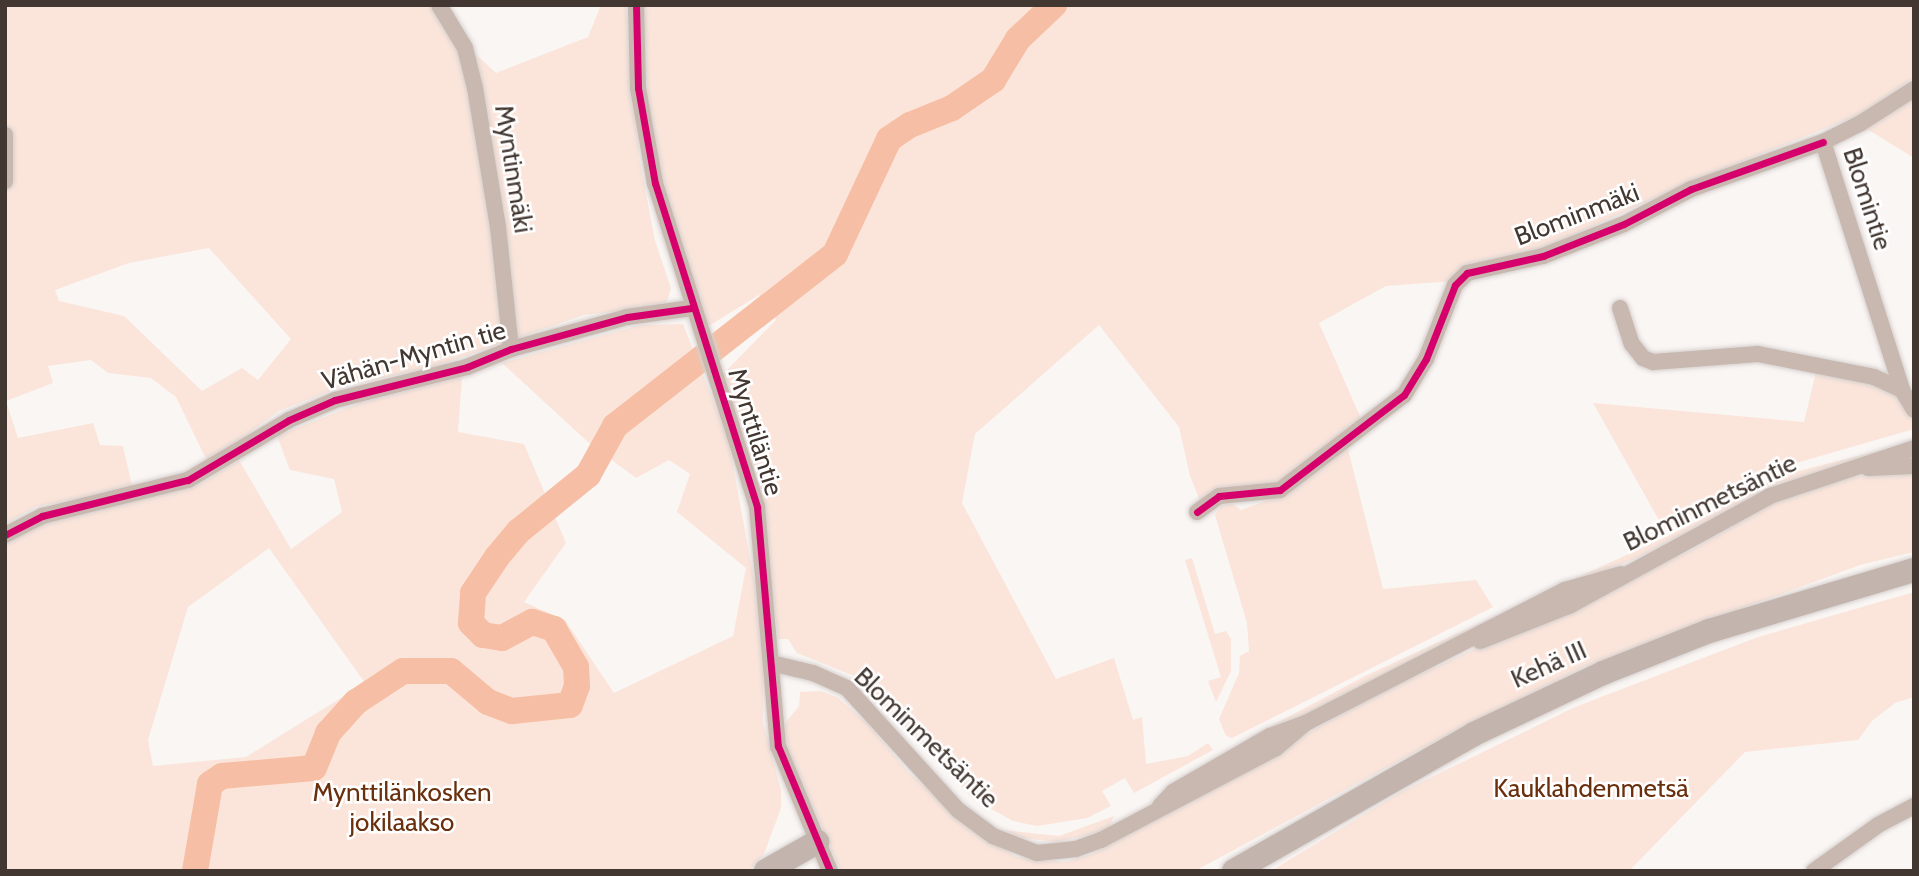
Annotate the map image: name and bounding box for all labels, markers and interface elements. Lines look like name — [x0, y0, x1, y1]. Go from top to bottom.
street label: Myntinmäki — [487, 103, 539, 235]
street label: Blomintie — [1836, 144, 1898, 254]
street label: Blominmäki — [1510, 177, 1644, 253]
street label: Vähän-Myntin tie — [319, 315, 509, 397]
street label: Mynttiläntie — [721, 365, 789, 499]
street label: Blominmetsäntie — [1618, 448, 1802, 558]
street label: Kehä III — [1506, 635, 1592, 695]
street label: Blominmetsäntie — [847, 661, 1005, 815]
park label: Kauklahdenmetsä — [1493, 773, 1689, 805]
park label: Mynttilänkosken jokilaakso — [312, 777, 492, 838]

